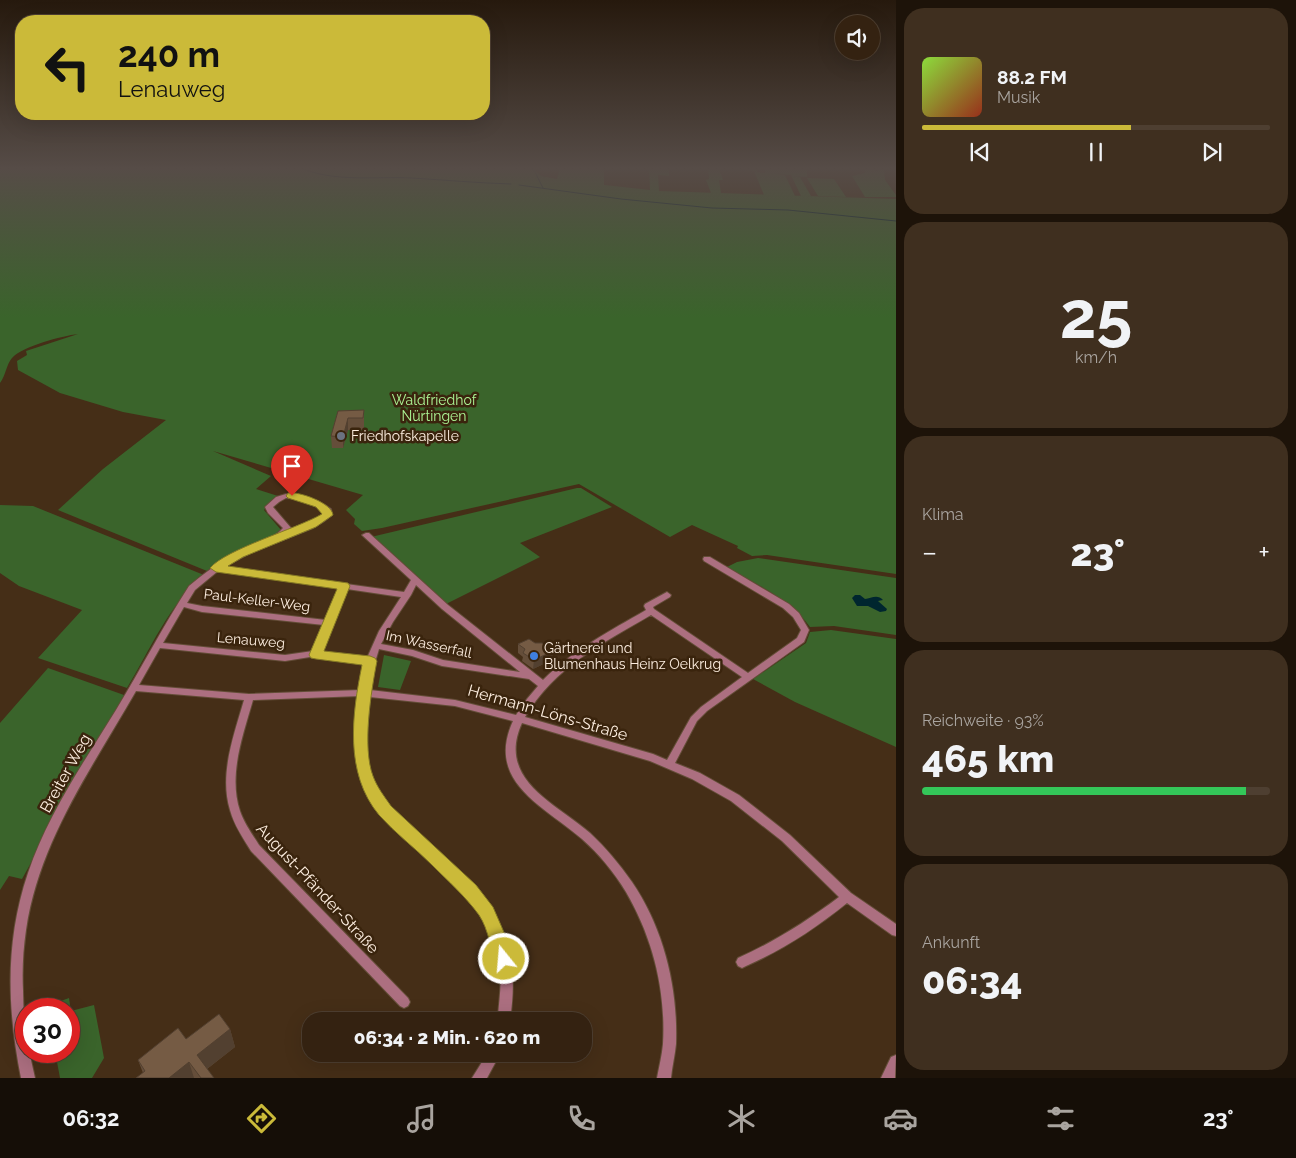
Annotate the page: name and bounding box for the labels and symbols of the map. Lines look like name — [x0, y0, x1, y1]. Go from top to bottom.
park label: Waldfriedhof Nürtingen — [392, 392, 478, 424]
place label: Friedhofskapelle — [351, 428, 459, 444]
marker: Friedhofskapelle — [335, 430, 347, 442]
pin — [271, 445, 313, 496]
street label: Paul-Keller-Weg — [203, 586, 311, 614]
street label: Im Wasserfall — [385, 627, 474, 661]
street label: Lenauweg — [216, 629, 286, 651]
place label: Gärtnerei und Blumenhaus Heinz Oelkrug — [544, 640, 721, 672]
marker: Gärtnerei und Blumenhaus Heinz Oelkrug — [528, 650, 540, 662]
street label: Hermann-Löns-Straße — [466, 681, 630, 744]
street label: Breiter Weg — [36, 730, 95, 816]
street label: August-Pfänder-Straße — [252, 819, 383, 957]
position arrow — [477, 932, 529, 984]
speed limit sign: 30 — [15, 998, 80, 1063]

